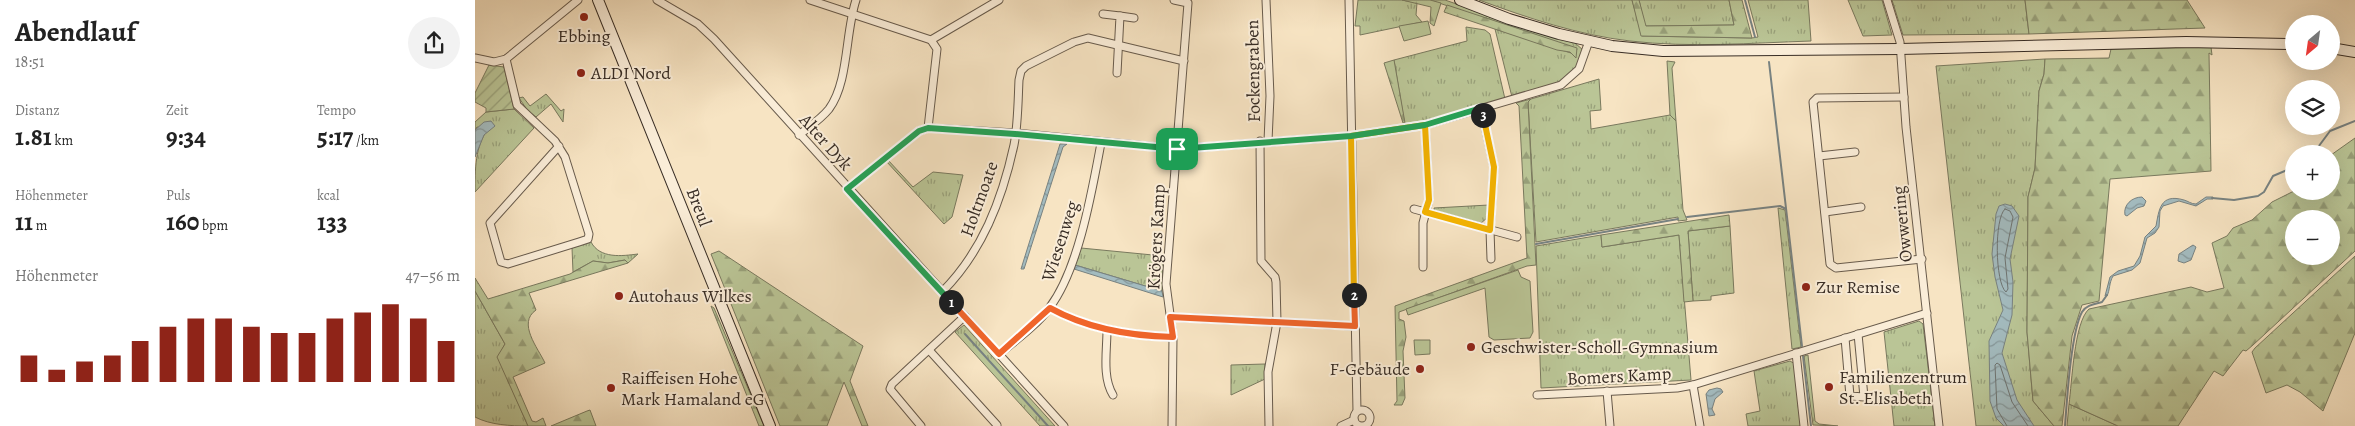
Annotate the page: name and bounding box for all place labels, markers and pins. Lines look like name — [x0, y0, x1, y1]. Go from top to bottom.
marker: Ebbing — [578, 11, 590, 23]
place label: Ebbing — [558, 24, 610, 48]
place label: ALDI Nord — [590, 61, 671, 85]
marker: ALDI Nord — [575, 67, 587, 79]
pin: 3 — [1471, 102, 1495, 128]
pin — [1156, 128, 1198, 170]
place label: Zur Remise — [1816, 275, 1900, 299]
marker: Zur Remise — [1800, 281, 1812, 293]
pin: 2 — [1341, 282, 1367, 308]
place label: Autohaus Wilkes — [628, 284, 752, 308]
marker: Autohaus Wilkes — [613, 290, 625, 302]
pin: 1 — [939, 290, 963, 314]
place label: Geschwister-Scholl-Gymnasium — [1481, 335, 1718, 359]
marker: Geschwister-Scholl-Gymnasium — [1465, 341, 1477, 353]
place label: F-Gebäude — [1330, 357, 1410, 381]
marker: F-Gebäude — [1414, 363, 1426, 375]
place label: Familienzentrum St. Elisabeth — [1839, 365, 1967, 410]
place label: Raiffeisen Hohe Mark Hamaland eG — [621, 366, 765, 411]
marker: Familienzentrum St. Elisabeth — [1823, 381, 1835, 393]
marker: Raiffeisen Hohe Mark Hamaland eG — [605, 382, 617, 394]

